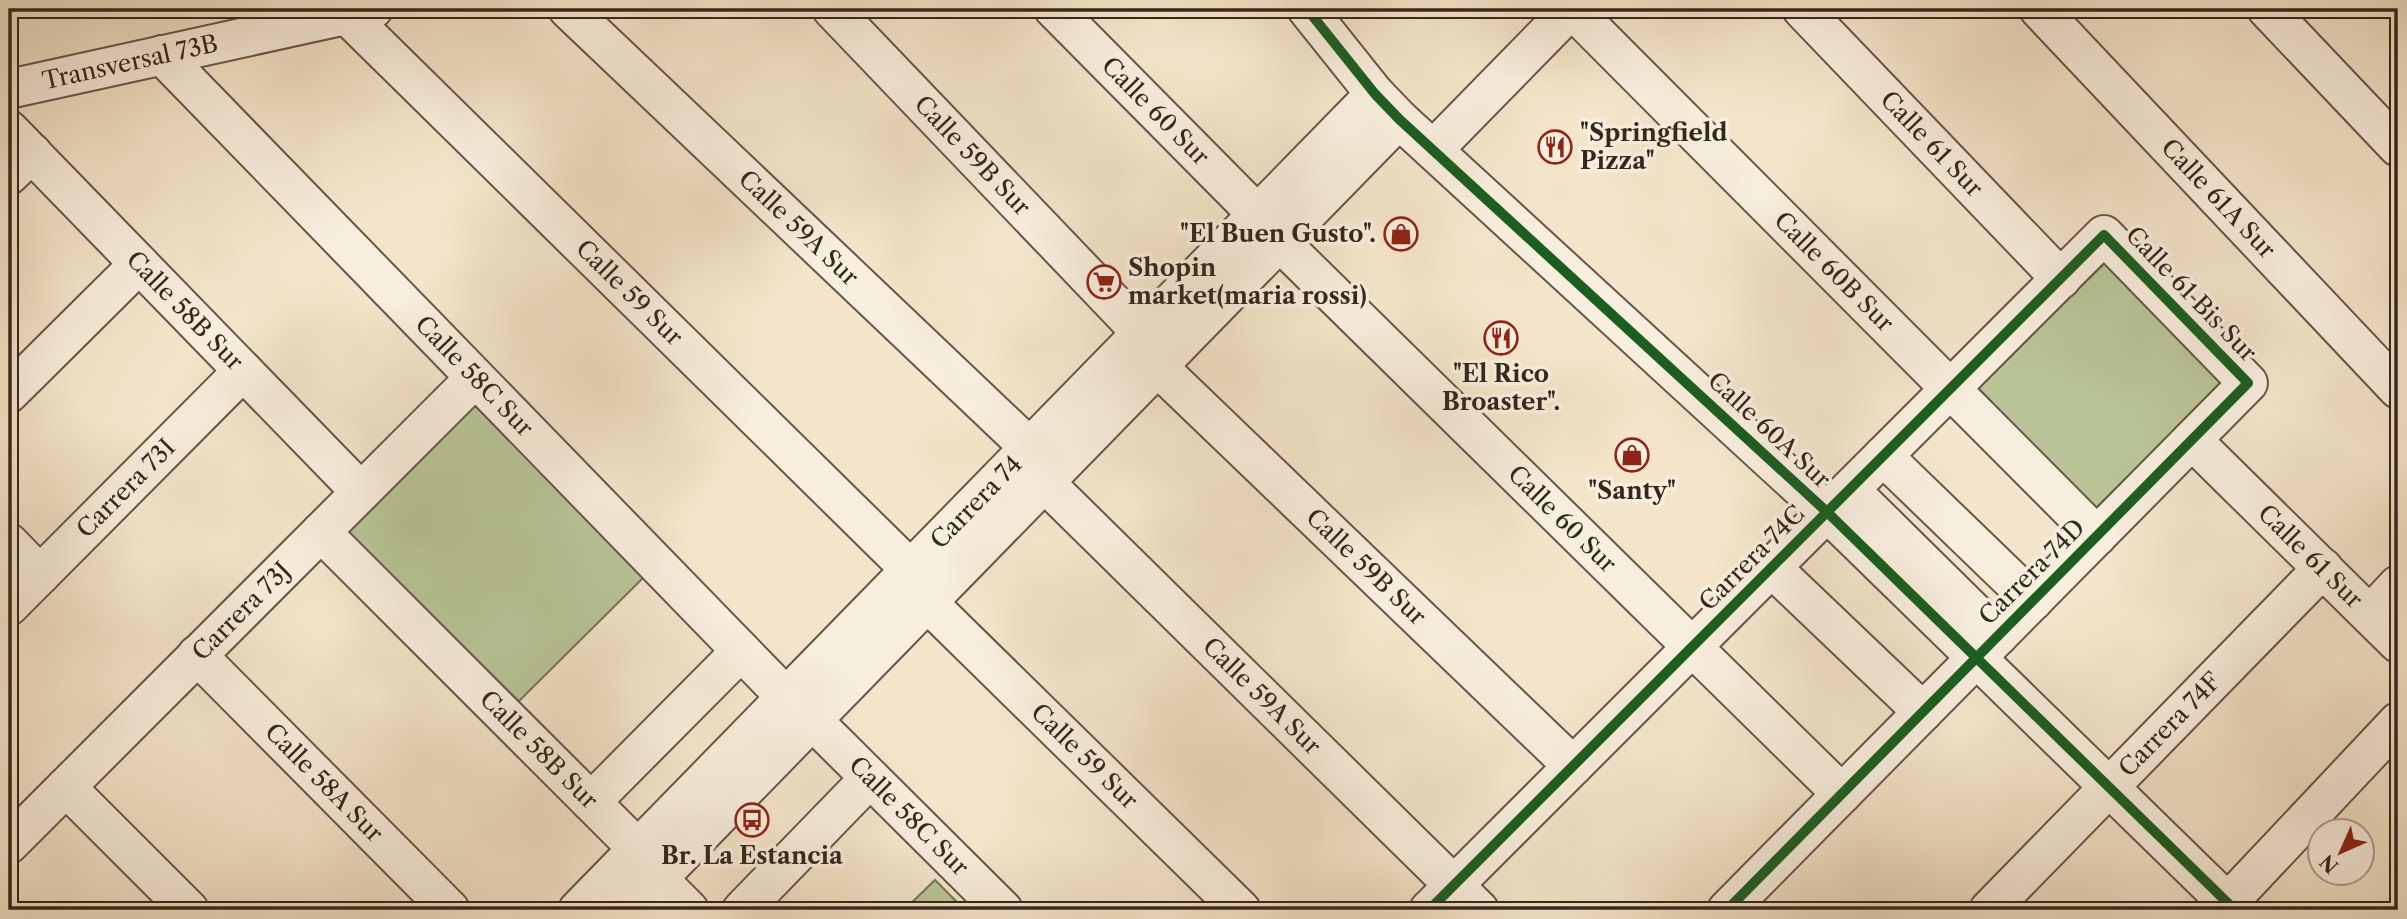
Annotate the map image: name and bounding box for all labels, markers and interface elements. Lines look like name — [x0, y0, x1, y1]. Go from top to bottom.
street label: Transversal 73B — [40, 29, 220, 95]
street label: Calle 60 Sur — [1096, 51, 1215, 171]
street label: Calle 61 Sur — [1875, 85, 1989, 202]
street label: Calle 59B Sur — [909, 89, 1037, 221]
place label: "Springfield Pizza" — [1580, 118, 1727, 175]
restaurant icon: "Springfield Pizza" — [1536, 128, 1574, 166]
street label: Calle 61A Sur — [2155, 133, 2282, 264]
street label: Calle 59A Sur — [733, 164, 865, 291]
street label: Calle 60B Sur — [1768, 206, 1900, 337]
shop icon: "El Buen Gusto". — [1382, 215, 1420, 253]
place label: "El Buen Gusto". — [1180, 219, 1376, 248]
street label: Calle 61 Bis Sur — [2120, 220, 2263, 367]
street label: Calle 59 Sur — [570, 234, 689, 351]
street label: Calle 58B Sur — [121, 245, 249, 376]
place label: Shopin market(maria rossi) — [1128, 253, 1367, 310]
supermarket icon: Shopin market(maria rossi) — [1085, 263, 1123, 301]
street label: Calle 58C Sur — [410, 310, 540, 442]
restaurant icon: "El Rico Broaster". — [1482, 319, 1520, 357]
place label: "El Rico Broaster". — [1442, 359, 1560, 416]
street label: Calle 60A Sur — [1702, 366, 1837, 494]
street label: Carrera 73I — [71, 433, 181, 543]
shop icon: "Santy" — [1613, 436, 1651, 474]
street label: Carrera 74 — [924, 449, 1028, 554]
street label: Calle 60 Sur — [1502, 459, 1623, 578]
place label: "Santy" — [1588, 476, 1676, 505]
street label: Calle 61 Sur — [2252, 498, 2369, 614]
street label: Carrera 74C — [1693, 499, 1810, 616]
street label: Calle 59B Sur — [1300, 502, 1432, 631]
street label: Carrera 74D — [1973, 513, 2091, 631]
street label: Carrera 73J — [186, 556, 296, 666]
street label: Calle 59A Sur — [1197, 631, 1327, 760]
street label: Carrera 74F — [2112, 666, 2227, 782]
street label: Calle 58B Sur — [474, 684, 604, 815]
street label: Calle 59 Sur — [1025, 697, 1144, 815]
street label: Calle 58A Sur — [259, 717, 389, 848]
street label: Calle 58C Sur — [843, 750, 975, 881]
bus stop icon: Br. La Estancia — [733, 801, 771, 839]
north arrow — [2306, 818, 2376, 888]
place label: Br. La Estancia — [661, 841, 844, 870]
text: N — [2315, 850, 2343, 878]

